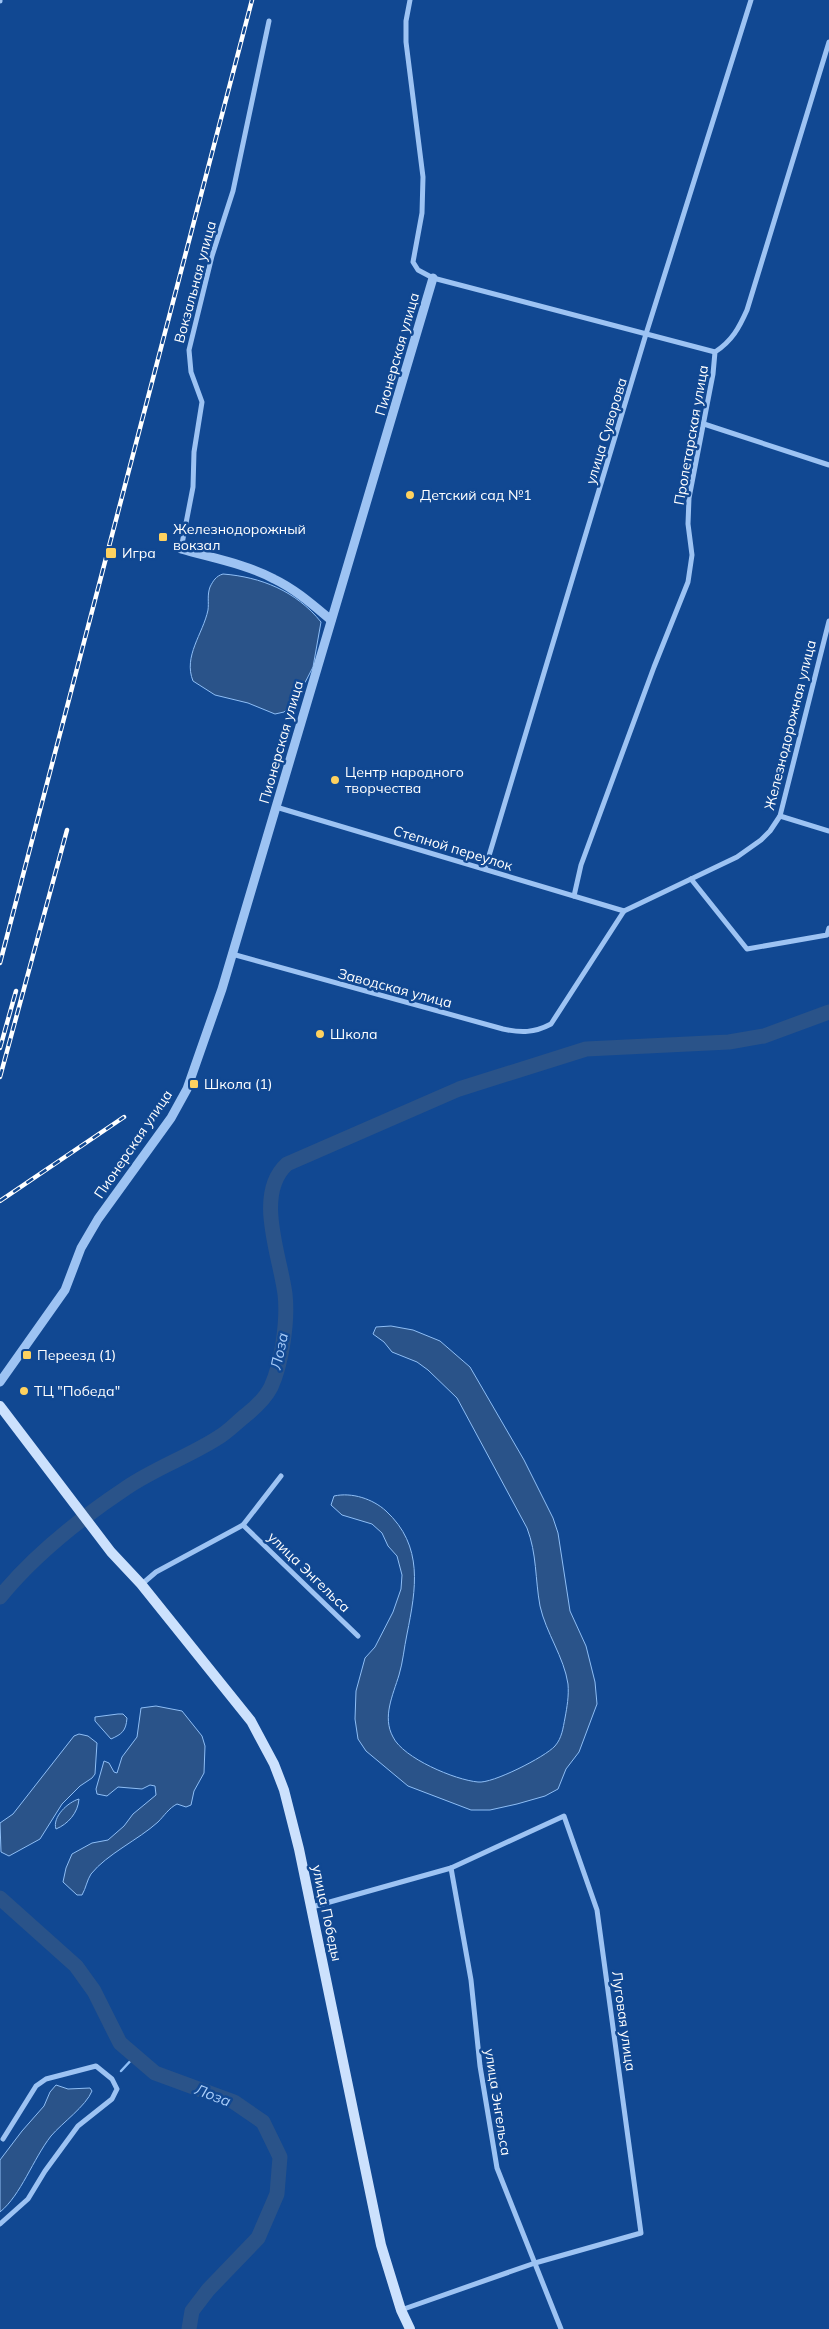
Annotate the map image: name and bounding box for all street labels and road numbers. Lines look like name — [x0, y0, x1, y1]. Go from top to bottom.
street label: Вокзальная улица — [170, 219, 220, 345]
street label: Пионерская улица — [371, 290, 423, 418]
street label: Пролетарская улица — [670, 364, 712, 506]
street label: улица Суворова — [581, 376, 631, 486]
street label: Железнодорожная улица — [760, 638, 820, 812]
street label: Пионерская улица — [255, 678, 307, 806]
street label: Степной переулок — [391, 821, 515, 875]
street label: Заводская улица — [336, 964, 454, 1012]
street label: Пионерская улица — [90, 1086, 176, 1202]
street label: улица Энгельса — [264, 1528, 354, 1616]
street label: улица Победы — [308, 1863, 346, 1963]
street label: Луговая улица — [608, 1970, 640, 2072]
street label: улица Энгельса — [481, 2047, 515, 2157]

